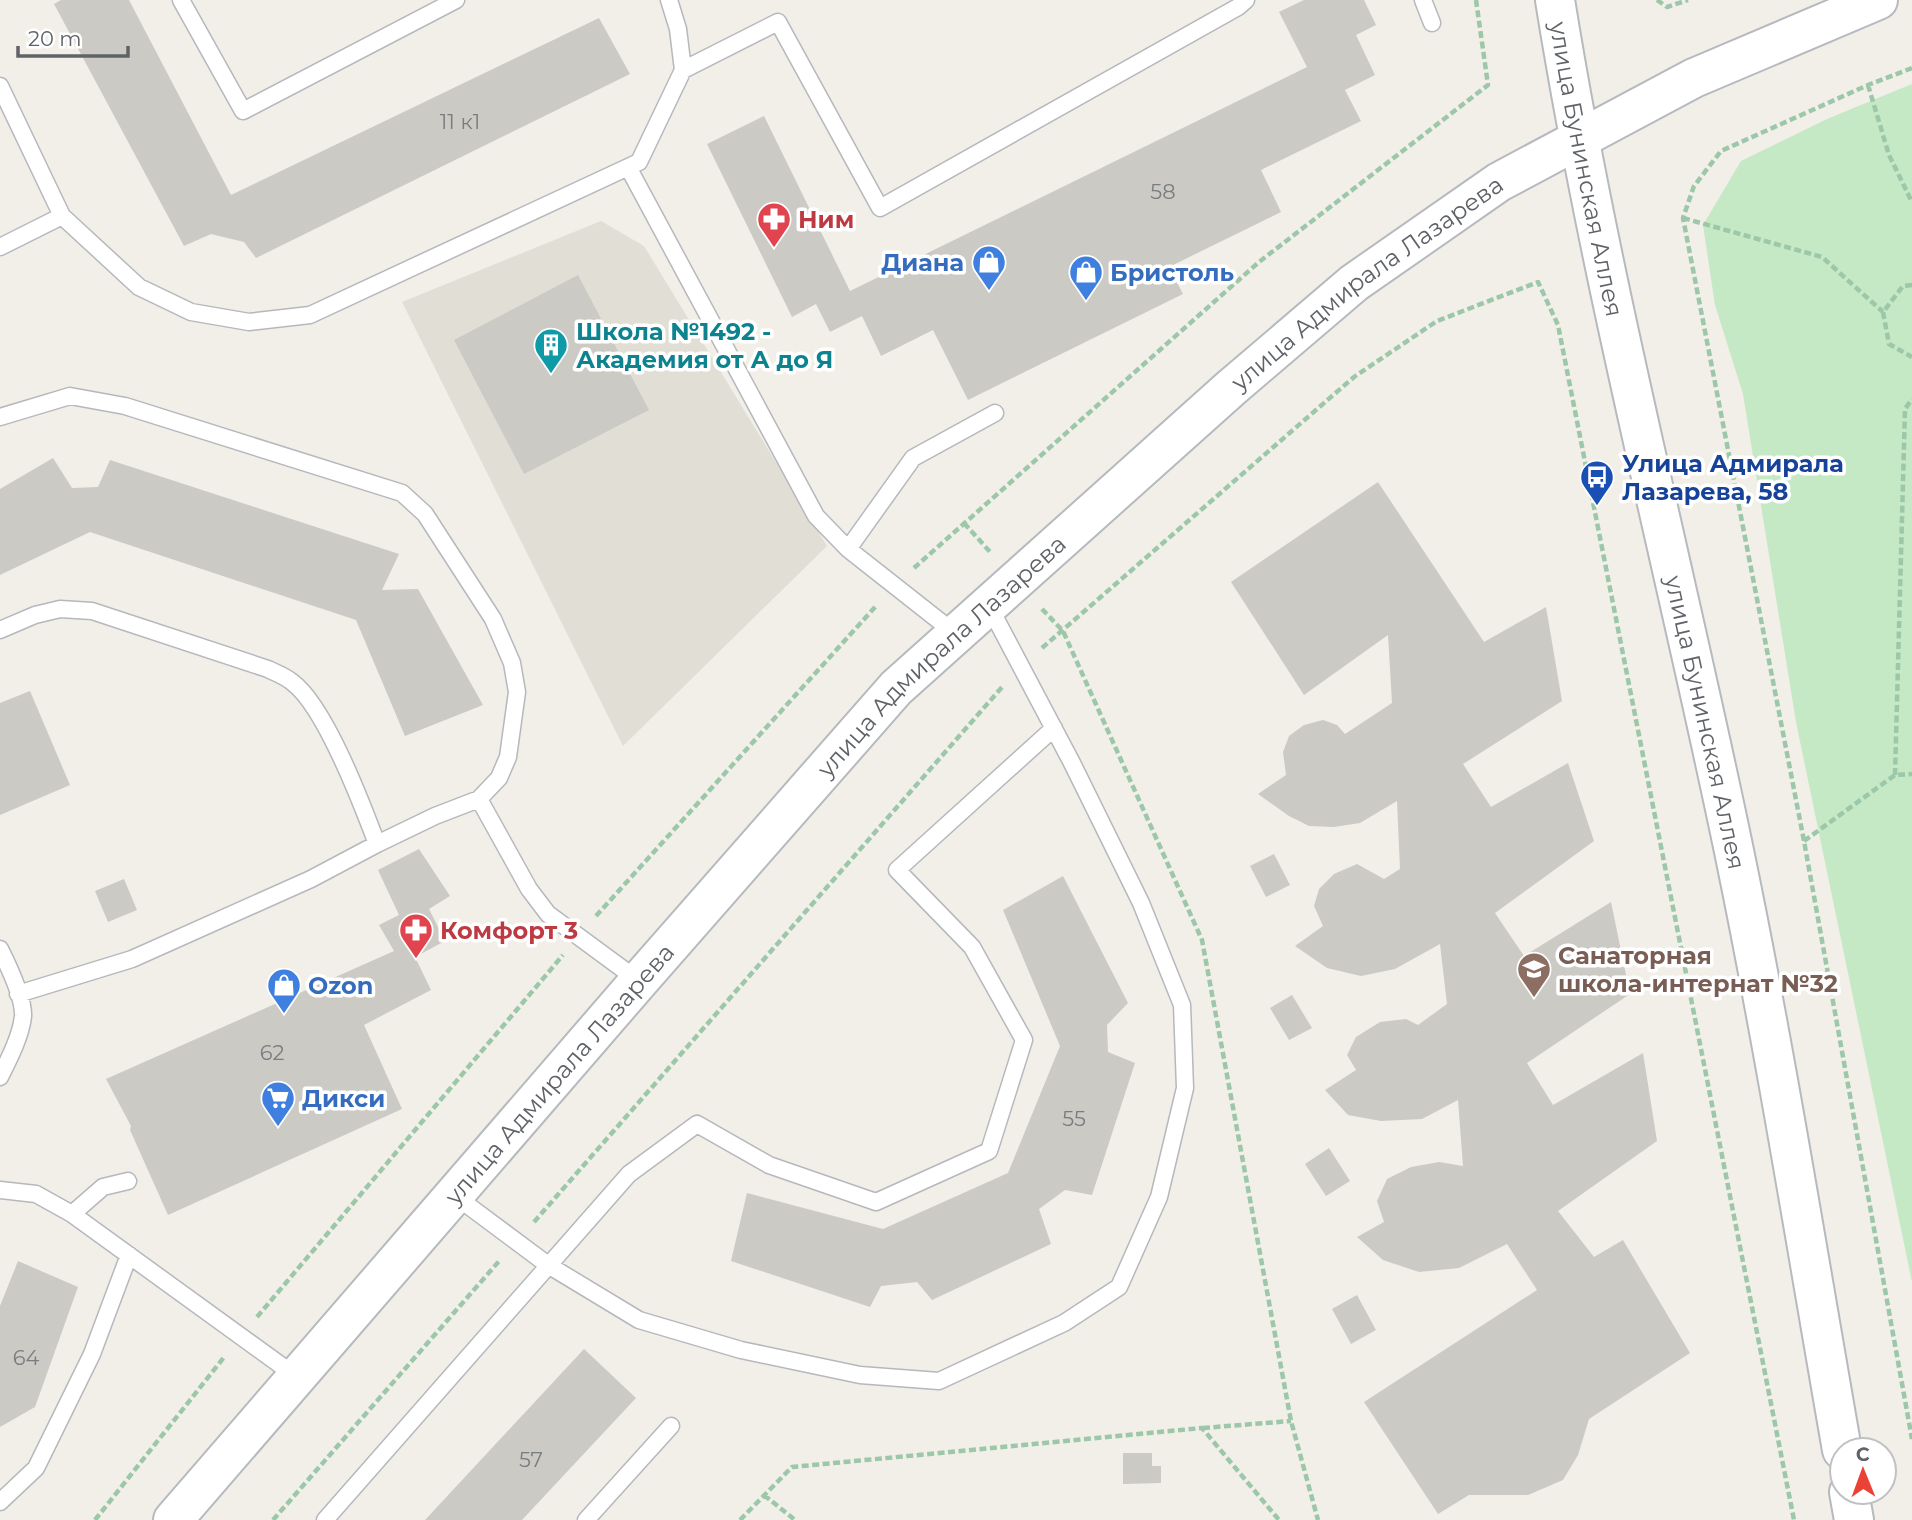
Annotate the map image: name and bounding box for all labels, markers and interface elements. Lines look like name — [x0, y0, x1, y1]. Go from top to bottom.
scale bar — [18, 14, 128, 58]
street label: улица Бунинская Аллея — [1544, 18, 1630, 319]
text: 20 m — [28, 26, 82, 51]
house number: 11 к1 — [440, 109, 480, 134]
street label: улица Адмирала Лазарева — [1224, 169, 1508, 397]
house number: 58 — [1150, 179, 1176, 204]
pharmacy icon: Ним — [755, 200, 793, 249]
place label: Ним — [798, 205, 854, 234]
shop icon: Диана — [970, 243, 1008, 292]
place label: Диана — [881, 248, 964, 277]
shop icon: Бристоль — [1067, 253, 1105, 302]
place label: Бристоль — [1110, 258, 1234, 287]
place label: Школа №1492 - Академия от А до Я — [576, 317, 833, 374]
building icon: Школа №1492 - Академия от А до Я — [532, 326, 570, 375]
place label: Улица Адмирала Лазарева, 58 — [1622, 449, 1844, 506]
bus stop icon: Улица Адмирала Лазарева, 58 — [1578, 458, 1616, 507]
street label: улица Адмирала Лазарева — [810, 529, 1071, 783]
street label: улица Бунинская Аллея — [1659, 572, 1752, 872]
pharmacy icon: Комфорт 3 — [397, 911, 435, 960]
place label: Комфорт 3 — [440, 916, 578, 945]
street label: улица Адмирала Лазарева — [437, 937, 680, 1211]
place label: Санаторная школа-интернат №32 — [1558, 941, 1838, 998]
school or university icon: Санаторная школа-интернат №32 — [1515, 950, 1553, 999]
shop icon: Ozon — [265, 966, 303, 1015]
place label: Ozon — [308, 971, 373, 1000]
house number: 62 — [260, 1040, 284, 1065]
supermarket icon: Дикси — [259, 1079, 297, 1128]
place label: Дикси — [302, 1084, 385, 1113]
house number: 55 — [1062, 1106, 1086, 1131]
house number: 64 — [13, 1345, 39, 1370]
north arrow — [1828, 1436, 1898, 1506]
text: С — [1856, 1443, 1870, 1466]
house number: 57 — [519, 1447, 543, 1472]

